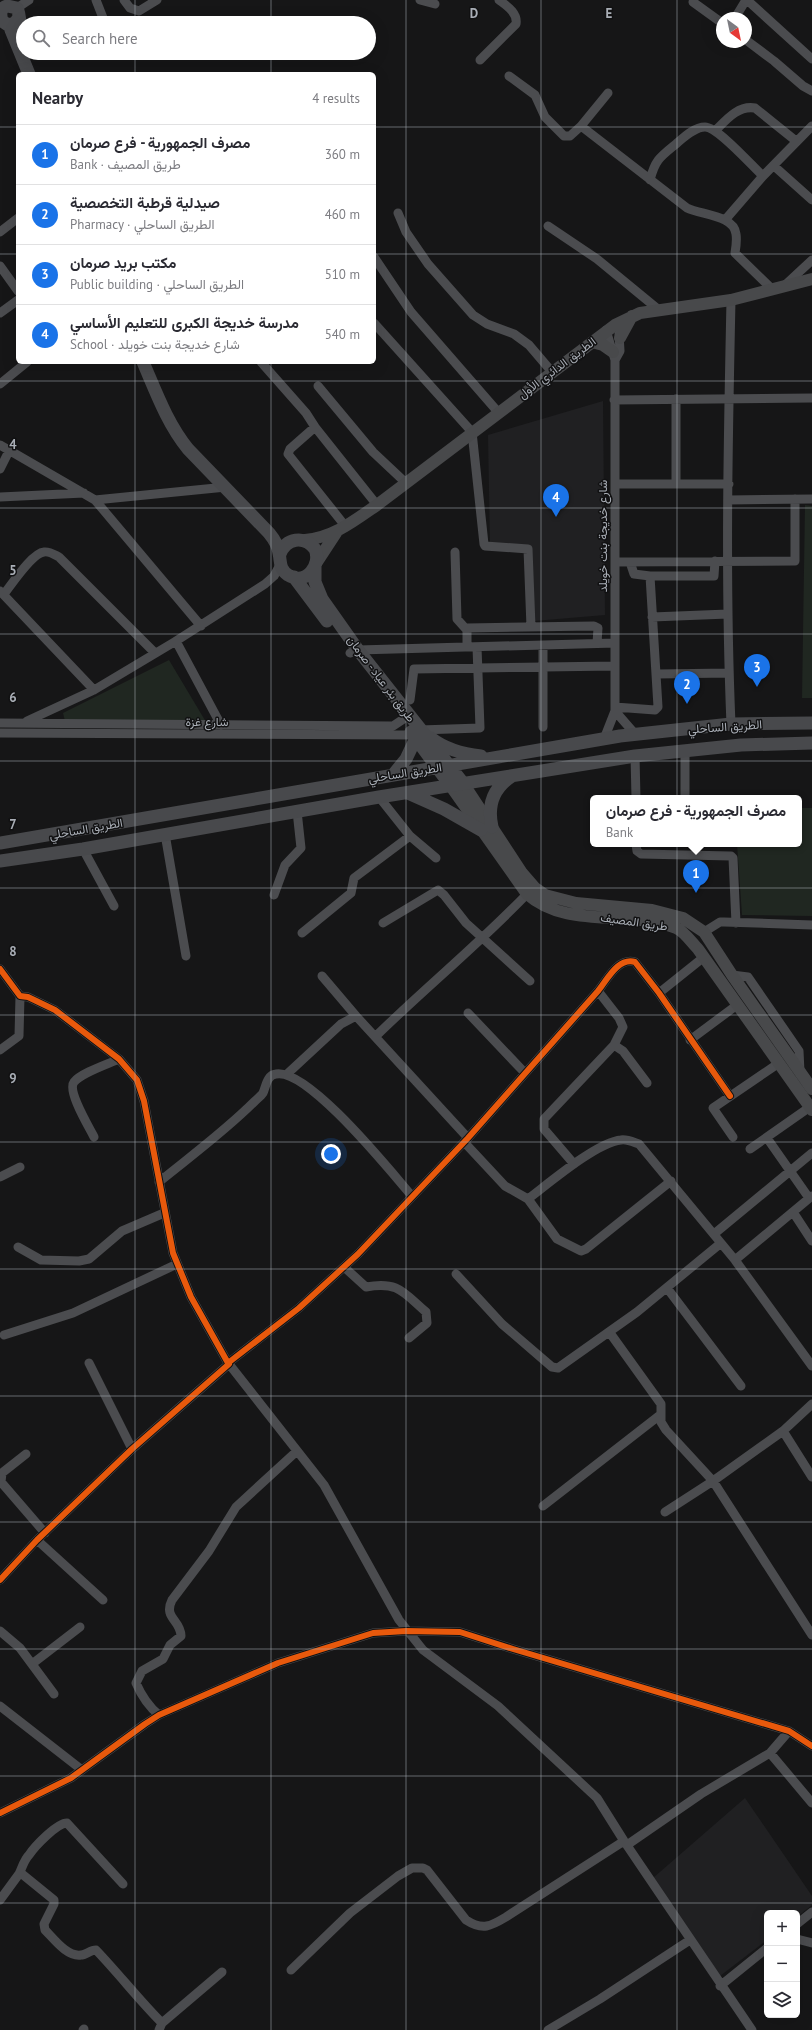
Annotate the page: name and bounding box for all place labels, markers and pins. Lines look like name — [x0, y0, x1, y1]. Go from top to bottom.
pin: 4 — [543, 484, 569, 517]
pin: 3 — [744, 654, 770, 687]
pin: 2 — [674, 671, 700, 704]
pin: 1 — [683, 860, 709, 893]

